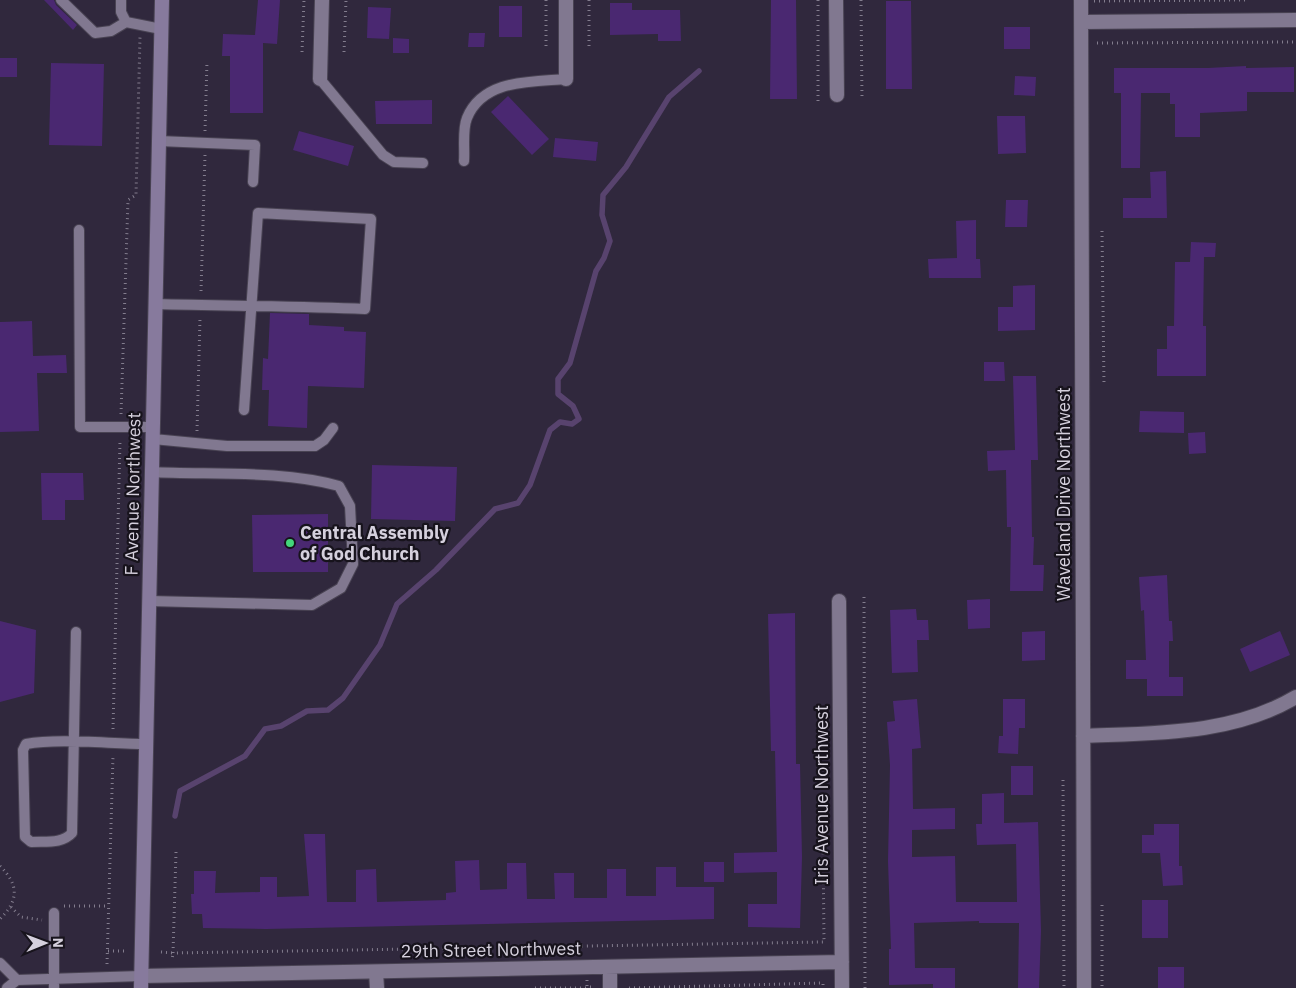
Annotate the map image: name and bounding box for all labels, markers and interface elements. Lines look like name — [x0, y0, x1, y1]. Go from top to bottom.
street label: Waveland Drive Northwest — [1052, 387, 1075, 601]
street label: F Avenue Northwest — [120, 412, 145, 576]
place label: Central Assembly of God Church — [300, 521, 449, 565]
marker: Central Assembly of God Church — [284, 537, 296, 549]
street label: Iris Avenue Northwest — [810, 705, 833, 885]
north arrow — [20, 918, 70, 968]
street label: 29th Street Northwest — [401, 936, 581, 963]
text: N — [49, 938, 67, 948]

